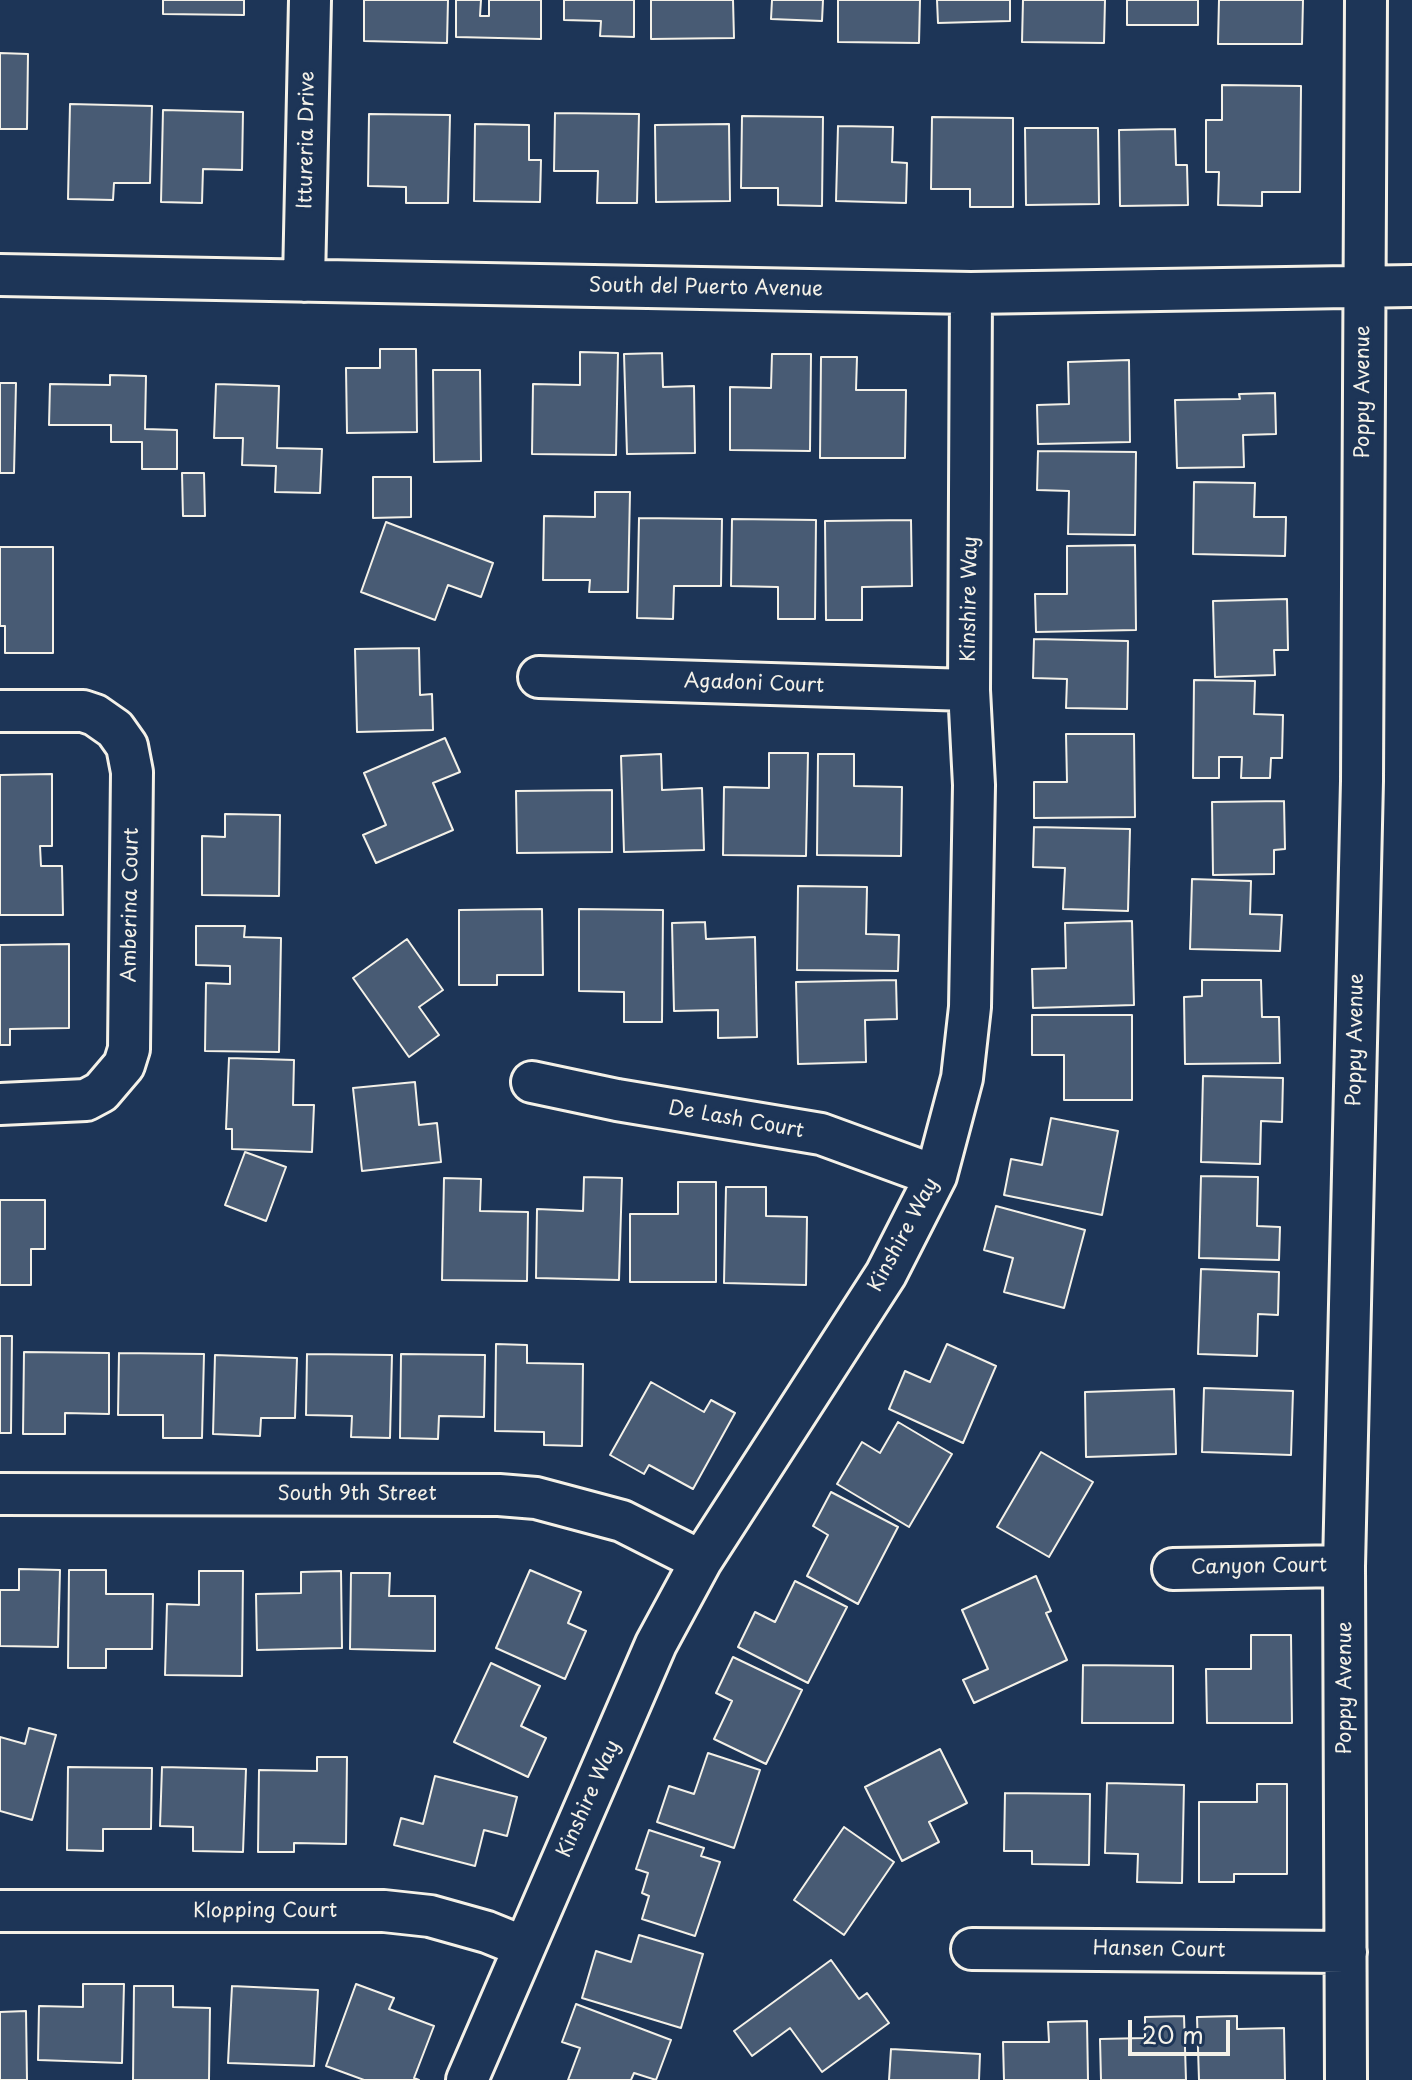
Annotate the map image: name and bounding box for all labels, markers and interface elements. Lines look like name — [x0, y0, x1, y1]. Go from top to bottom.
street label: Ittureria Drive — [294, 71, 320, 209]
street label: South del Puerto Avenue — [589, 274, 823, 302]
street label: Poppy Avenue — [1351, 325, 1375, 459]
street label: Kinshire Way — [957, 536, 983, 662]
street label: Agadoni Court — [683, 670, 825, 698]
street label: Amberina Court — [118, 827, 144, 983]
street label: Poppy Avenue — [1343, 973, 1369, 1107]
street label: De Lash Court — [666, 1096, 806, 1144]
street label: Kinshire Way — [864, 1174, 944, 1296]
street label: South 9th Street — [277, 1482, 437, 1506]
street label: Canyon Court — [1191, 1554, 1327, 1580]
street label: Poppy Avenue — [1333, 1621, 1357, 1755]
street label: Kinshire Way — [552, 1737, 626, 1861]
street label: Klopping Court — [193, 1899, 337, 1923]
street label: Hansen Court — [1092, 1937, 1226, 1963]
scale bar — [1132, 2004, 1234, 2054]
text: 20 m — [1142, 2016, 1204, 2052]

